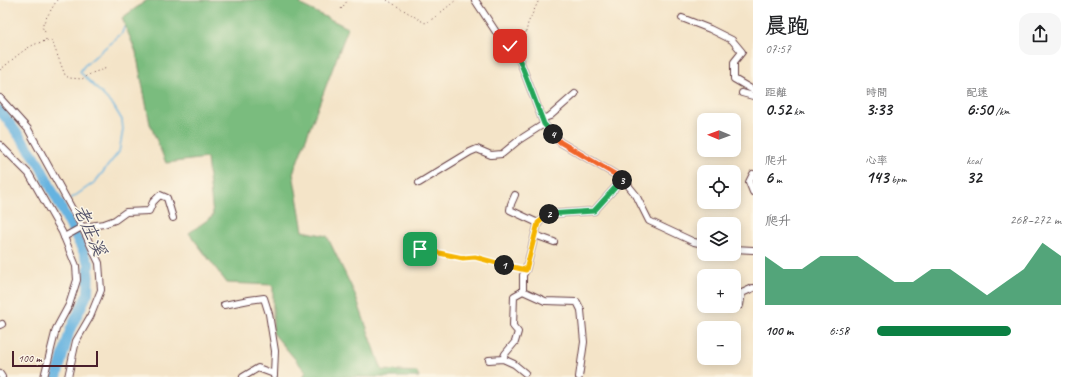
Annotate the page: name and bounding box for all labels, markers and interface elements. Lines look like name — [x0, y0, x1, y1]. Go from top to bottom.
text: 晨跑 — [765, 12, 809, 40]
button: share — [1019, 13, 1061, 55]
pin — [493, 29, 527, 63]
icon: check — [499, 35, 521, 57]
text: 07:57 — [765, 41, 791, 57]
text: 距離 — [765, 85, 787, 99]
text: 時間 — [866, 85, 888, 99]
text: 配速 — [966, 85, 988, 99]
text: 0.52 — [765, 99, 791, 120]
text: 3:33 — [866, 99, 892, 120]
text: 6:50 — [966, 99, 993, 120]
text: km — [791, 104, 804, 118]
text: /km — [993, 104, 1010, 118]
north arrow — [697, 113, 741, 157]
map controls — [697, 113, 741, 365]
pin: 4 — [543, 124, 563, 144]
text: 4 — [551, 127, 555, 141]
text: 爬升 — [765, 153, 787, 167]
text: 心率 — [866, 153, 888, 167]
text: kcal — [966, 153, 981, 167]
button: locate — [697, 165, 741, 209]
text: 6 — [765, 167, 773, 188]
text: 143 — [866, 167, 889, 188]
text: 32 — [966, 167, 982, 188]
pin: 3 — [612, 170, 632, 190]
text: m — [773, 172, 782, 186]
text: bpm — [889, 172, 906, 186]
text: 3 — [620, 173, 624, 187]
water label: 老庄溪 — [69, 201, 111, 260]
pin: 2 — [539, 204, 559, 224]
text: 2 — [547, 207, 551, 221]
text: 268–272 m — [1010, 212, 1061, 228]
text: 爬升 — [765, 213, 791, 229]
button: layers — [697, 217, 741, 261]
pin — [403, 232, 437, 266]
icon: arrive — [409, 238, 431, 260]
pin: 1 — [494, 255, 514, 275]
text: 1 — [502, 258, 506, 272]
button: + — [697, 269, 741, 313]
button: − — [697, 321, 741, 365]
text: 100 m — [765, 323, 793, 339]
text: 6:58 — [829, 323, 849, 339]
scale bar — [12, 349, 98, 368]
text: 100 m — [18, 351, 42, 365]

